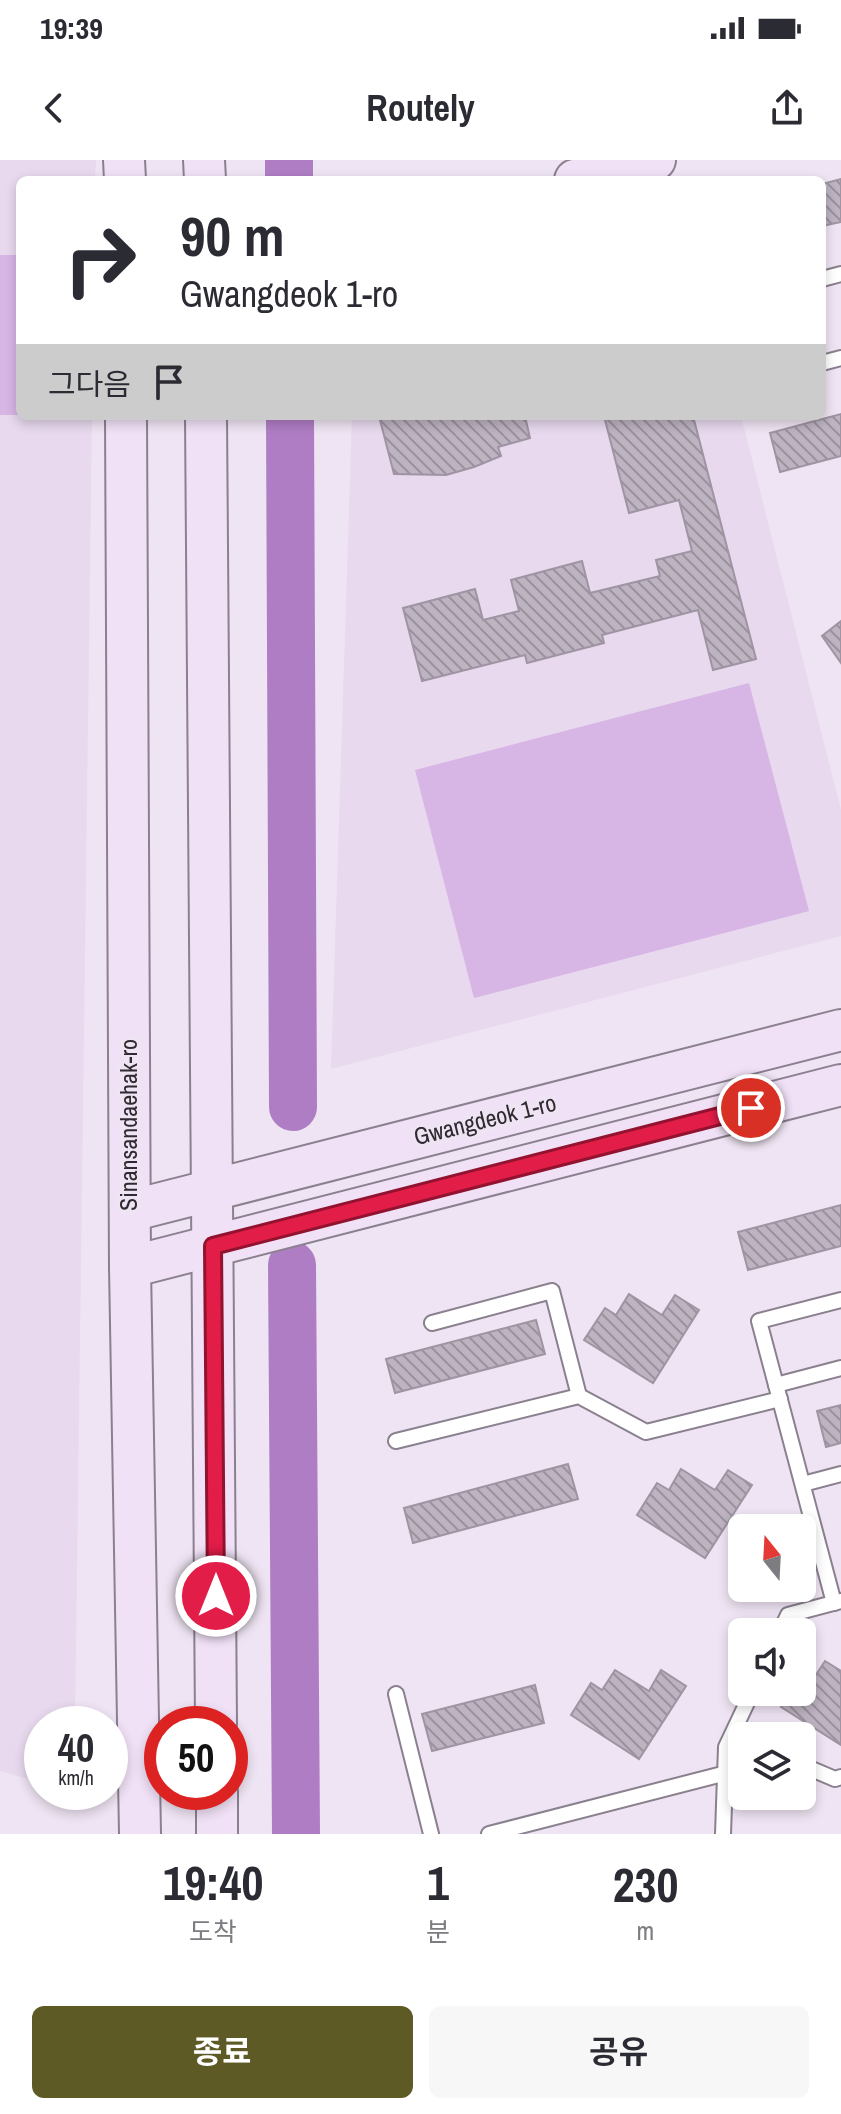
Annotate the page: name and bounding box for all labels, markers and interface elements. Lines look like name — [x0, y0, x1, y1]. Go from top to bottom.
text: 19:39 — [40, 8, 103, 48]
text: Routely — [366, 84, 475, 132]
icon: back — [32, 86, 76, 130]
icon: share — [765, 86, 809, 130]
text: 90 m — [180, 198, 285, 273]
icon: right — [48, 208, 152, 312]
text: Gwangdeok 1-ro — [180, 270, 398, 318]
icon: arrive — [147, 360, 191, 404]
text: 그다음 — [48, 364, 131, 404]
street label: Sinansandaehak-ro — [112, 1039, 144, 1211]
pin — [717, 1074, 785, 1142]
street label: Gwangdeok 1-ro — [410, 1086, 559, 1152]
icon: arrive — [729, 1086, 773, 1130]
north arrow — [728, 1514, 816, 1602]
map controls — [728, 1514, 816, 1810]
position arrow — [174, 1554, 258, 1638]
button: sound — [728, 1618, 816, 1706]
speed limit sign: 50 — [144, 1706, 248, 1810]
text: 40 — [58, 1721, 94, 1774]
button: layers — [728, 1722, 816, 1810]
text: km/h — [58, 1764, 94, 1791]
text: 19:40 — [163, 1850, 263, 1915]
text: 1 — [427, 1850, 449, 1915]
text: 230 — [613, 1852, 678, 1917]
text: m — [637, 1913, 654, 1948]
text: 도착 — [189, 1914, 237, 1949]
text: 분 — [426, 1914, 450, 1949]
button: 종료 — [32, 2006, 413, 2098]
button: 공유 — [429, 2006, 809, 2098]

